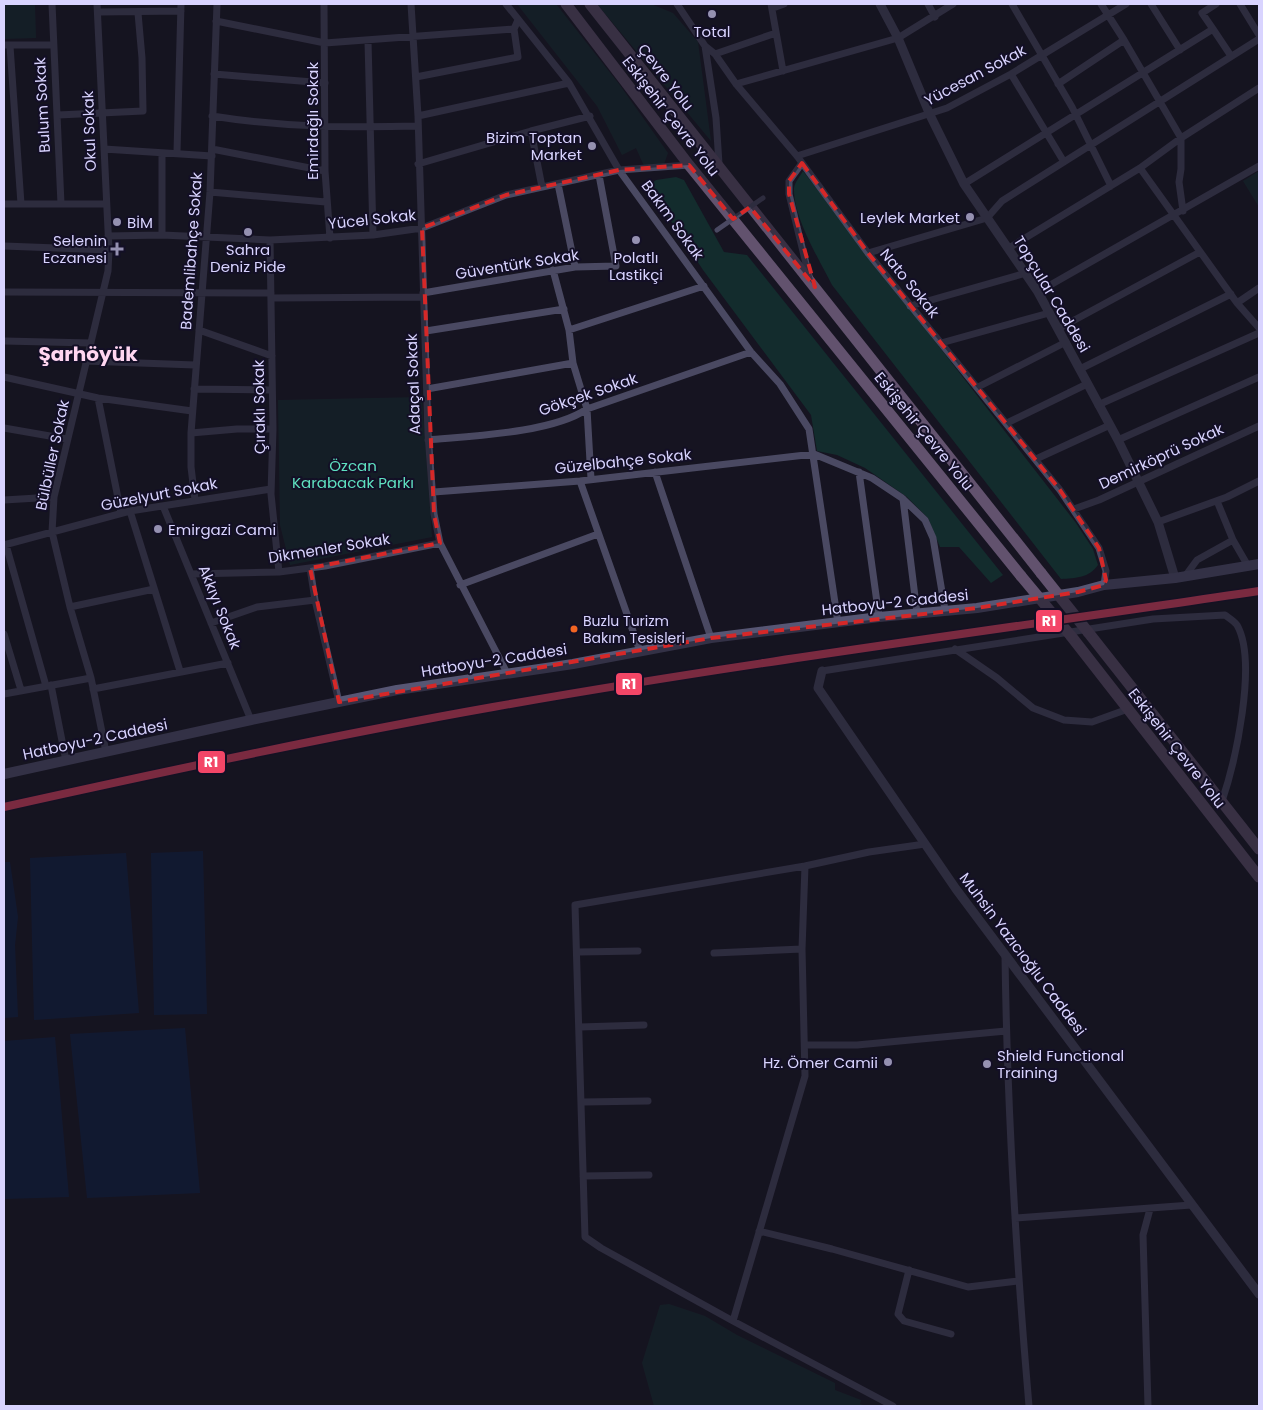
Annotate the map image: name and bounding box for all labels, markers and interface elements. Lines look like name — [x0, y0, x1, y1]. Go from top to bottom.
marker: Total — [706, 8, 718, 20]
place label: Total — [693, 21, 731, 42]
street label: Çevre Yolu — [633, 39, 699, 115]
street label: Yücesan Sokak — [920, 39, 1030, 111]
street label: Eskişehir Çevre Yolu — [618, 52, 724, 180]
street label: Bulum Sokak — [29, 56, 55, 153]
street label: Emirdağlı Sokak — [302, 62, 323, 180]
street label: Okul Sokak — [77, 90, 101, 172]
place label: Bizim Toptan Market — [486, 127, 582, 165]
marker: Bizim Toptan Market — [586, 140, 598, 152]
street label: Bademlibahçe Sokak — [175, 171, 207, 330]
street label: Bakım Sokak — [637, 176, 709, 264]
street label: Yücel Sokak — [327, 204, 417, 234]
place label: Leylek Market — [860, 207, 960, 228]
marker: Leylek Market — [964, 211, 976, 223]
place label: BİM — [127, 212, 153, 233]
marker: BİM — [111, 216, 123, 228]
marker: Sahra Deniz Pide — [242, 226, 254, 238]
place label: Selenin Eczanesi — [43, 230, 107, 268]
street label: Topçular Caddesi — [1009, 232, 1095, 356]
marker: Polatlı Lastikçi — [630, 234, 642, 246]
place label: Sahra Deniz Pide — [210, 239, 286, 277]
marker: Selenin Eczanesi — [111, 243, 123, 255]
street label: Güventürk Sokak — [454, 244, 581, 284]
street label: Nato Sokak — [875, 244, 945, 322]
place label: Polatlı Lastikçi — [609, 247, 663, 285]
street label: Adaçal Sokak — [401, 333, 425, 435]
district label: Şarhöyük — [38, 340, 138, 368]
street label: Çıraklı Sokak — [248, 360, 270, 454]
street label: Gökçek Sokak — [536, 367, 640, 421]
street label: Eskişehir Çevre Yolu — [870, 367, 978, 495]
street label: Bülbüller Sokak — [30, 398, 74, 512]
street label: Demirköprü Sokak — [1095, 418, 1227, 494]
street label: Güzelbahçe Sokak — [554, 443, 693, 479]
park label: Özcan Karabacak Parkı — [292, 455, 414, 493]
street label: Güzelyurt Sokak — [99, 472, 219, 516]
place label: Emirgazi Cami — [168, 519, 276, 540]
marker: Emirgazi Cami — [152, 523, 164, 535]
street label: Dikmenler Sokak — [267, 528, 392, 568]
street label: Akkıyı Sokak — [194, 562, 247, 653]
street label: Hatboyu-2 Caddesi — [821, 584, 969, 620]
line badge: R1 — [1035, 609, 1063, 633]
place label: Buzlu Turizm Bakım Tesisleri — [583, 611, 685, 648]
text: R1 — [1042, 611, 1056, 631]
marker: Buzlu Turizm Bakım Tesisleri — [569, 624, 579, 634]
street label: Hatboyu-2 Caddesi — [420, 638, 568, 682]
line badge: R1 — [615, 672, 643, 696]
text: R1 — [622, 674, 636, 694]
street label: Eskişehir Çevre Yolu — [1124, 684, 1230, 812]
street label: Hatboyu-2 Caddesi — [21, 713, 169, 765]
line badge: R1 — [197, 750, 226, 774]
text: R1 — [204, 752, 218, 772]
street label: Muhsin Yazıcıoğlu Caddesi — [955, 868, 1091, 1040]
place label: Shield Functional Training — [997, 1045, 1124, 1083]
place label: Hz. Ömer Camii — [763, 1052, 878, 1073]
marker: Hz. Ömer Camii — [882, 1056, 894, 1068]
marker: Shield Functional Training — [981, 1058, 993, 1070]

